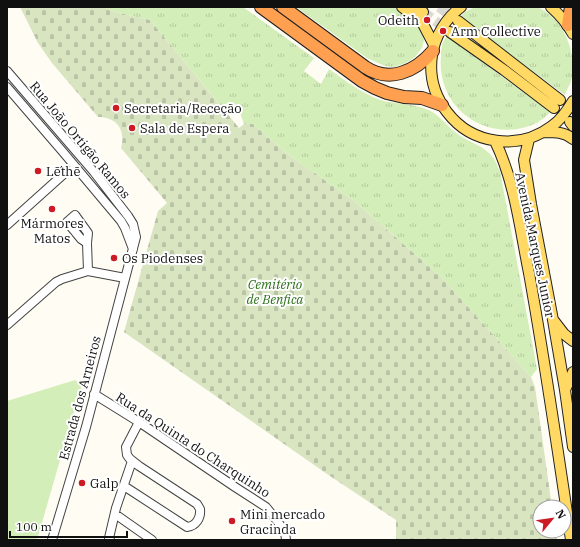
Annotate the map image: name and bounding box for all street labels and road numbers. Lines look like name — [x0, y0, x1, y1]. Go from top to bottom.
street label: Rua João Ortigão Ramos — [26, 78, 134, 202]
street label: Avenida Marques Junior — [511, 171, 559, 320]
street label: Estrada dos Arneiros — [55, 334, 105, 462]
street label: Rua da Quinta do Charquinho — [113, 389, 273, 501]

